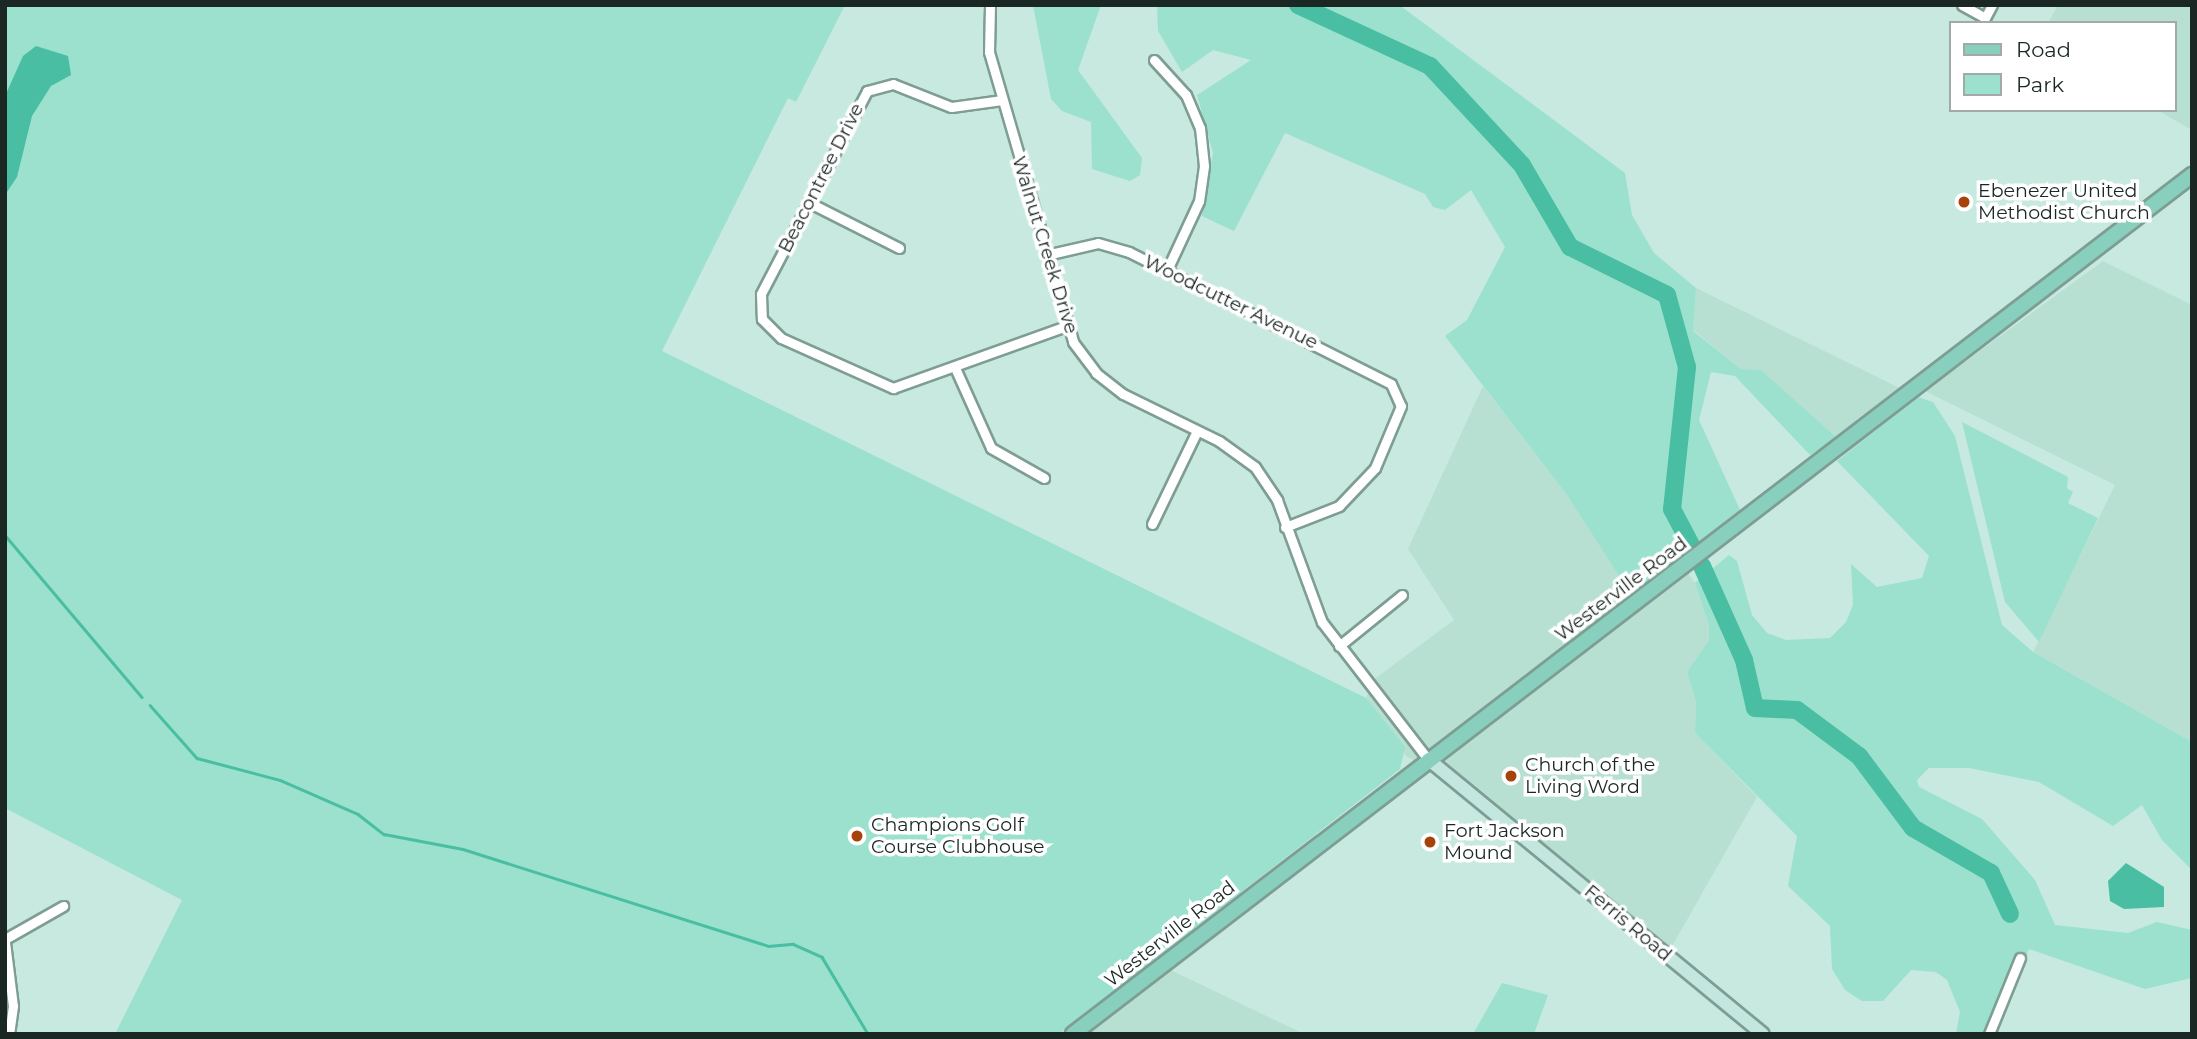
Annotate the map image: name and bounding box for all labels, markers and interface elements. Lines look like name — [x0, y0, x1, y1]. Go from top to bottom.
legend — [1948, 21, 2176, 112]
text: Road — [2016, 37, 2071, 62]
text: Park — [2016, 72, 2064, 97]
street label: Beacontree Drive — [773, 99, 869, 257]
street label: Walnut Creek Drive — [1007, 153, 1083, 337]
place label: Ebenezer United Methodist Church — [1978, 180, 2150, 224]
marker: Ebenezer United Methodist Church — [1956, 194, 1972, 210]
street label: Woodcutter Avenue — [1140, 250, 1322, 354]
street label: Westerville Road — [1551, 532, 1691, 646]
place label: Church of the Living Word — [1525, 754, 1655, 798]
marker: Church of the Living Word — [1503, 768, 1519, 784]
place label: Champions Golf Course Clubhouse — [871, 814, 1045, 858]
place label: Fort Jackson Mound — [1444, 820, 1565, 864]
marker: Champions Golf Course Clubhouse — [849, 828, 865, 844]
marker: Fort Jackson Mound — [1422, 834, 1438, 850]
street label: Westerville Road — [1100, 876, 1240, 992]
street label: Ferris Road — [1580, 880, 1676, 966]

